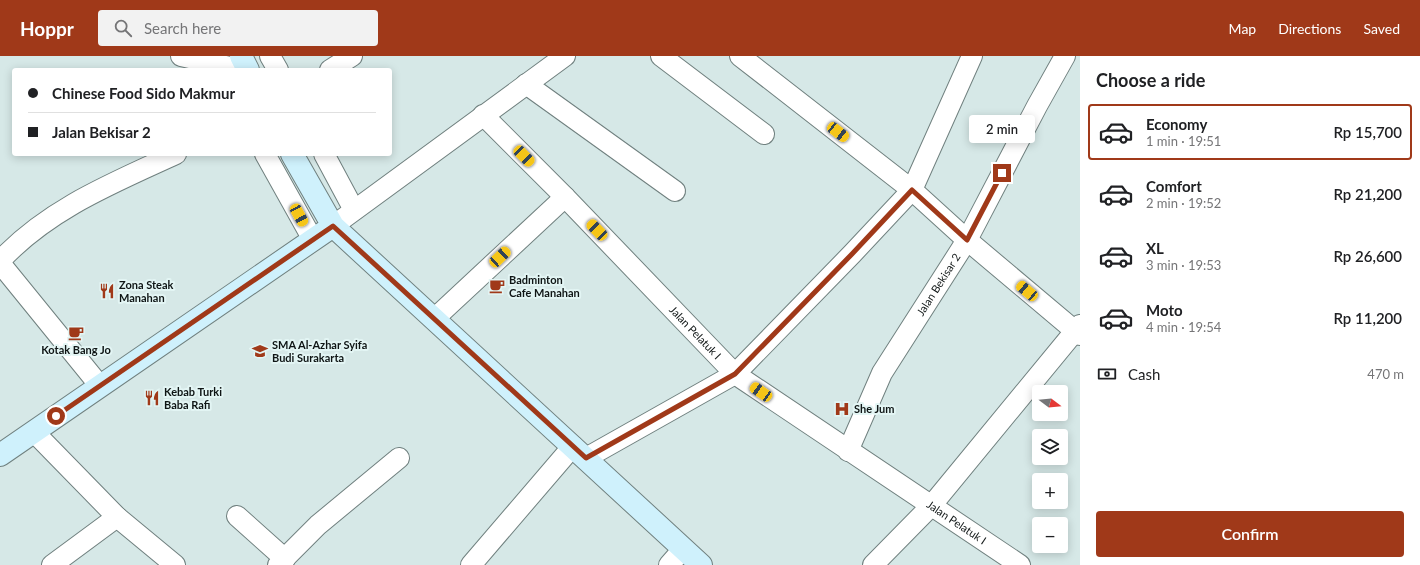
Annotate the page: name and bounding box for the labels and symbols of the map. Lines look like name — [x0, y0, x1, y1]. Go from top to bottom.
callout: 2 min — [969, 115, 1035, 143]
car — [825, 120, 851, 144]
car — [511, 143, 537, 169]
route end — [993, 164, 1011, 182]
car — [288, 202, 310, 228]
car — [584, 217, 610, 243]
car — [487, 244, 513, 270]
street label: Jalan Bekisar 2 — [913, 251, 963, 318]
place label: Badminton Cafe Manahan — [509, 273, 580, 299]
cafe icon: Badminton Cafe Manahan — [488, 277, 506, 295]
place label: Zona Steak Manahan — [119, 278, 173, 304]
car — [1014, 279, 1040, 303]
restaurant icon: Zona Steak Manahan — [98, 282, 116, 300]
street label: Jalan Pelatuk I — [667, 303, 724, 362]
cafe icon: Kotak Bang Jo — [67, 324, 85, 342]
place label: SMA Al-Azhar Syifa Budi Surakarta — [272, 338, 367, 364]
school or university icon: SMA Al-Azhar Syifa Budi Surakarta — [251, 342, 269, 360]
place label: Kotak Bang Jo — [41, 343, 111, 356]
car — [748, 380, 774, 404]
place label: Kebab Turki Baba Rafi — [164, 385, 222, 411]
north arrow — [1032, 385, 1068, 421]
restaurant icon: Kebab Turki Baba Rafi — [143, 389, 161, 407]
hospital icon: She Jum — [833, 400, 851, 418]
place label: She Jum — [854, 402, 894, 415]
route start — [47, 407, 65, 425]
street label: Jalan Pelatuk I — [925, 497, 989, 547]

